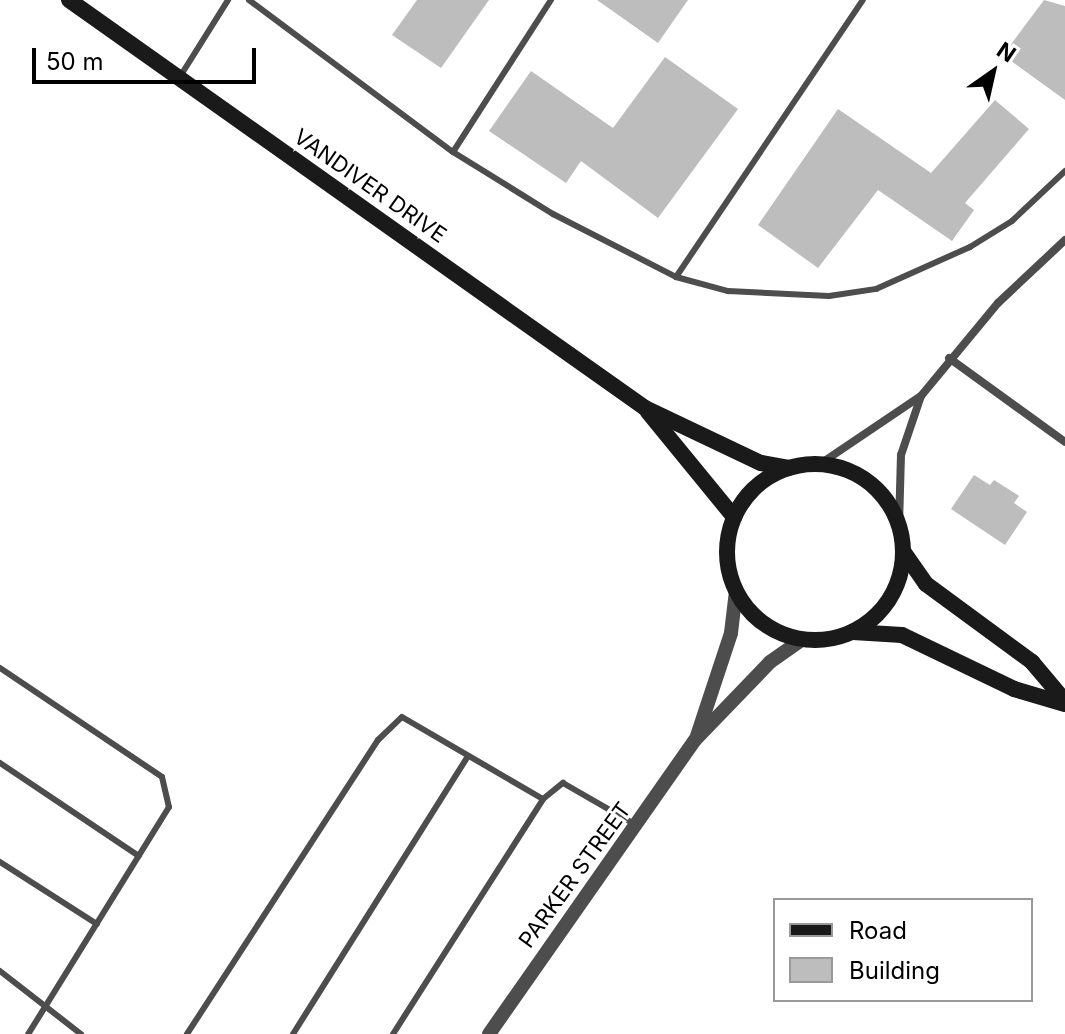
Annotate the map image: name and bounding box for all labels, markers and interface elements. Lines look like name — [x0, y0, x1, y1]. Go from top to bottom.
scale bar — [36, 32, 260, 82]
north arrow — [953, 32, 1033, 112]
text: N — [992, 37, 1021, 68]
text: 50 m — [46, 47, 104, 76]
street label: VANDIVER DRIVE — [289, 123, 451, 249]
street label: PARKER STREET — [513, 797, 637, 953]
legend — [773, 898, 1033, 1002]
text: Road — [849, 916, 907, 945]
text: Building — [849, 956, 940, 985]

